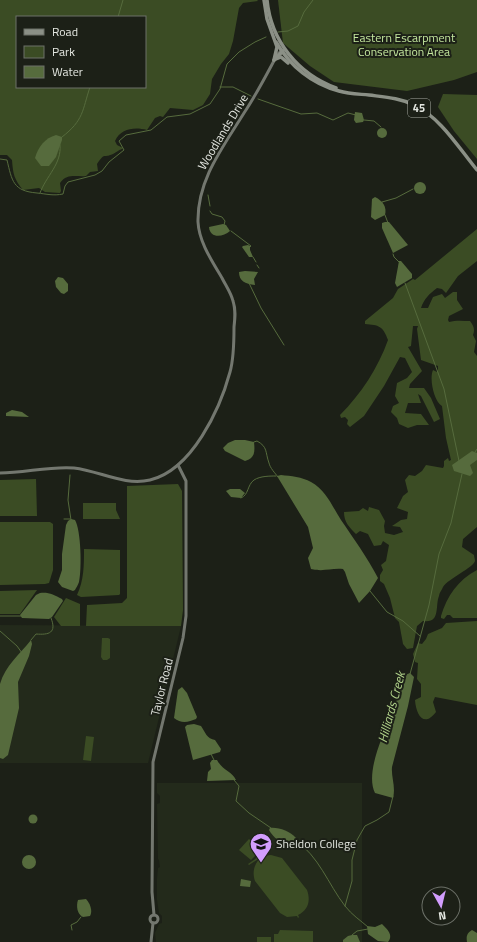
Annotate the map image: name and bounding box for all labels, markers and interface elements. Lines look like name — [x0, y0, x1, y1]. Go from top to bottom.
legend — [16, 16, 146, 88]
text: Road — [52, 22, 78, 41]
park label: Eastern Escarpment Conservation Area — [353, 28, 456, 61]
text: Park — [52, 42, 75, 61]
text: Water — [52, 62, 83, 81]
street label: Woodlands Drive — [192, 90, 253, 173]
road number: 45 — [408, 99, 430, 117]
street label: Taylor Road — [145, 656, 178, 718]
water label: Hilliards Creek — [372, 667, 411, 745]
school or university icon: Sheldon College — [248, 831, 274, 864]
place label: Sheldon College — [276, 834, 356, 853]
north arrow — [421, 886, 461, 926]
text: N — [438, 907, 447, 924]

